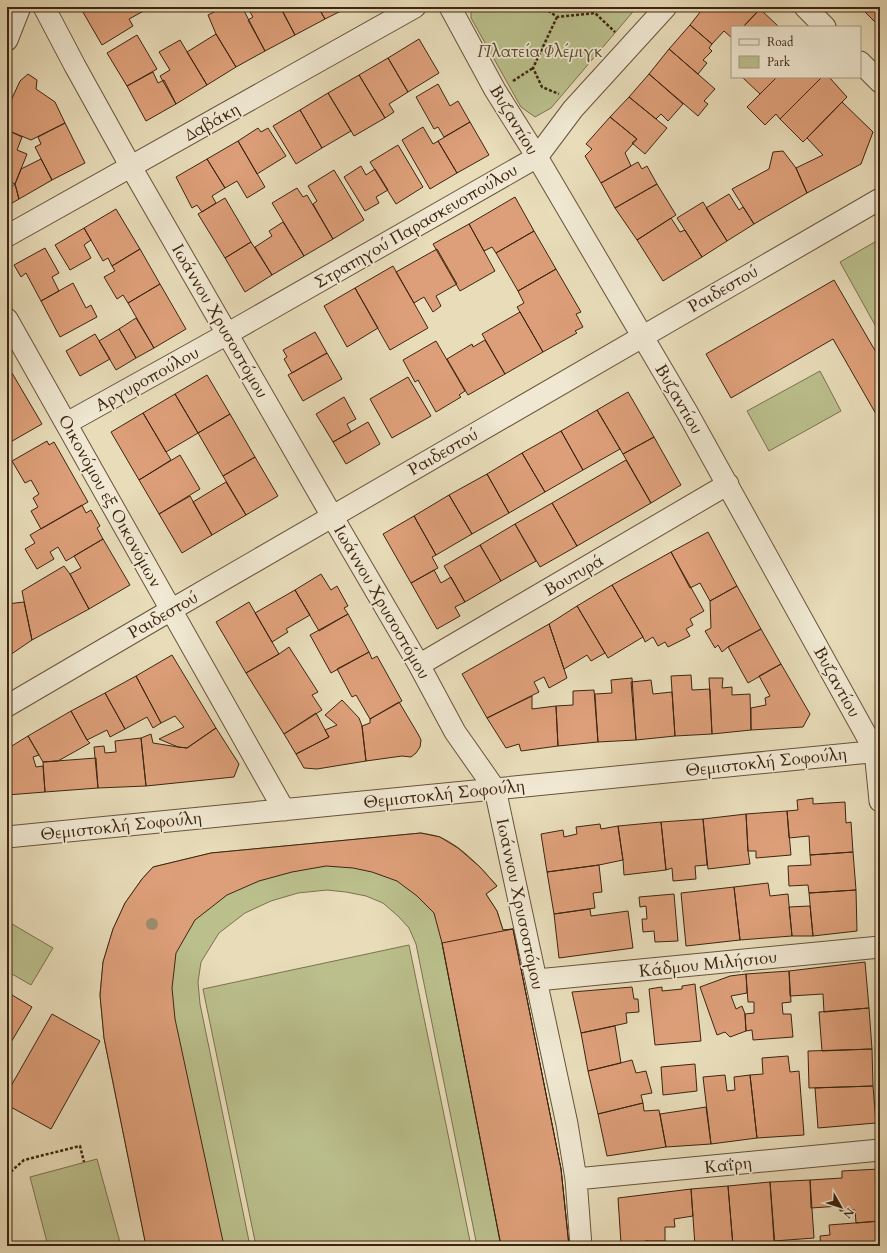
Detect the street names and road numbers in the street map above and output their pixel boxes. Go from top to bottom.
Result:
street label: Βυζαντίου [484,81,544,159]
street label: Δαβάκη [180,97,244,147]
street label: Στρατηγού Παρασκευοπούλου [310,158,522,294]
street label: Ιωάννου Χρυσοστόμου [166,240,274,402]
street label: Ραιδεστού [684,260,762,318]
street label: Αργυροπούλου [91,341,203,417]
street label: Βυζαντίου [650,360,708,438]
street label: Οικονόμου εξ Οικονόμων [53,410,167,592]
street label: Ραιδεστού [404,423,482,481]
street label: Ιωάννου Χρυσοστόμου [328,521,436,683]
street label: Βουτυρά [540,549,608,601]
street label: Ραιδεστού [124,586,202,644]
street label: Βυζαντίου [808,643,866,721]
street label: Θεμιστοκλή Σοφούλη [684,742,848,782]
street label: Θεμιστοκλή Σοφούλη [362,774,526,814]
street label: Θεμιστοκλή Σοφούλη [39,806,203,846]
street label: Ιωάννου Χρυσοστόμου [491,816,549,992]
street label: Κάδμου Μιλήσιου [638,945,778,983]
street label: Καΐρη [703,1151,753,1179]

